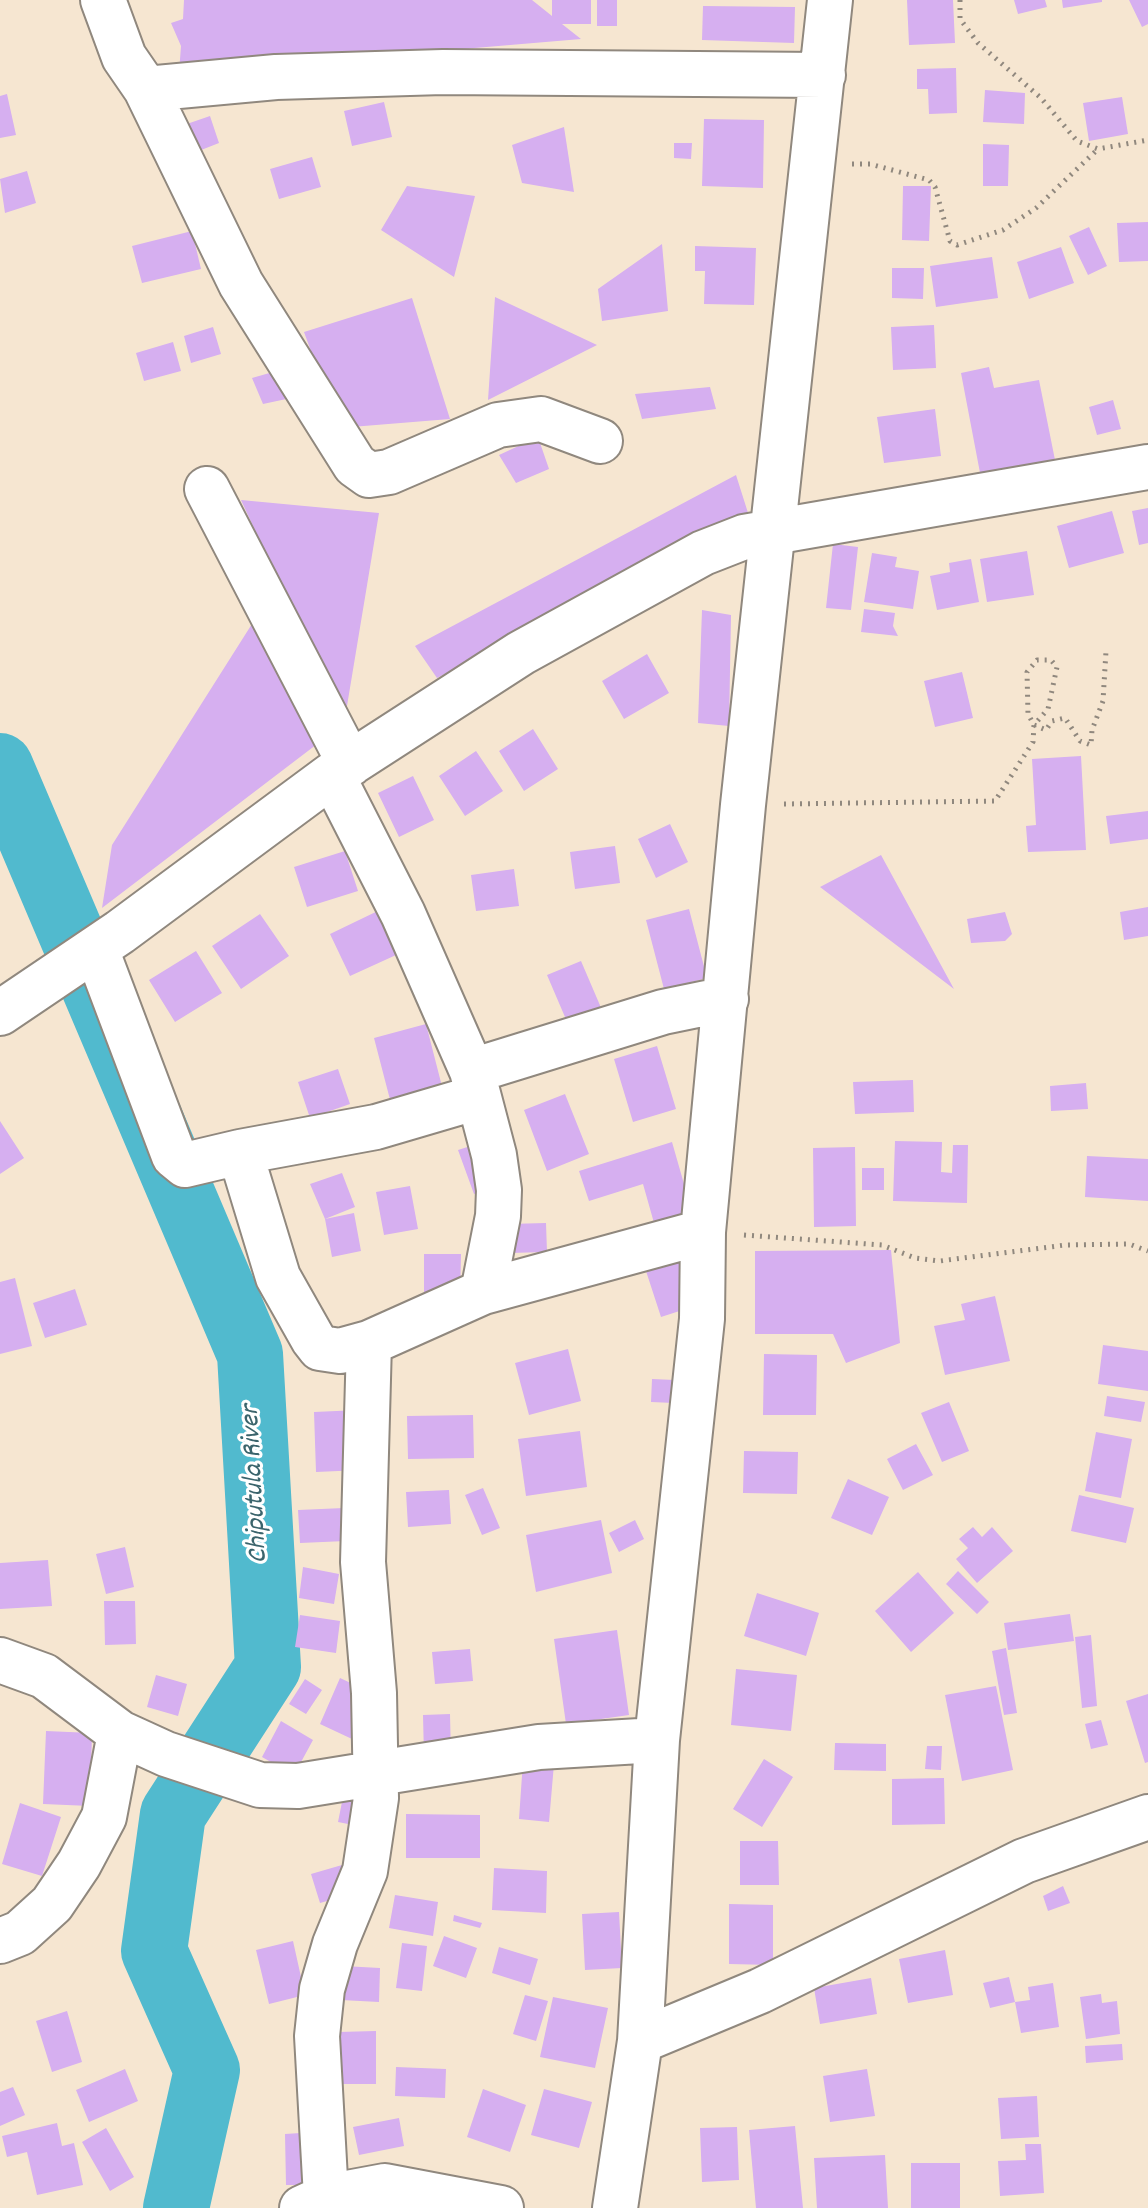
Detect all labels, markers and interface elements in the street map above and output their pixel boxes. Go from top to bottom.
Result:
water label: Chiputula River [236,1404,278,1564]

